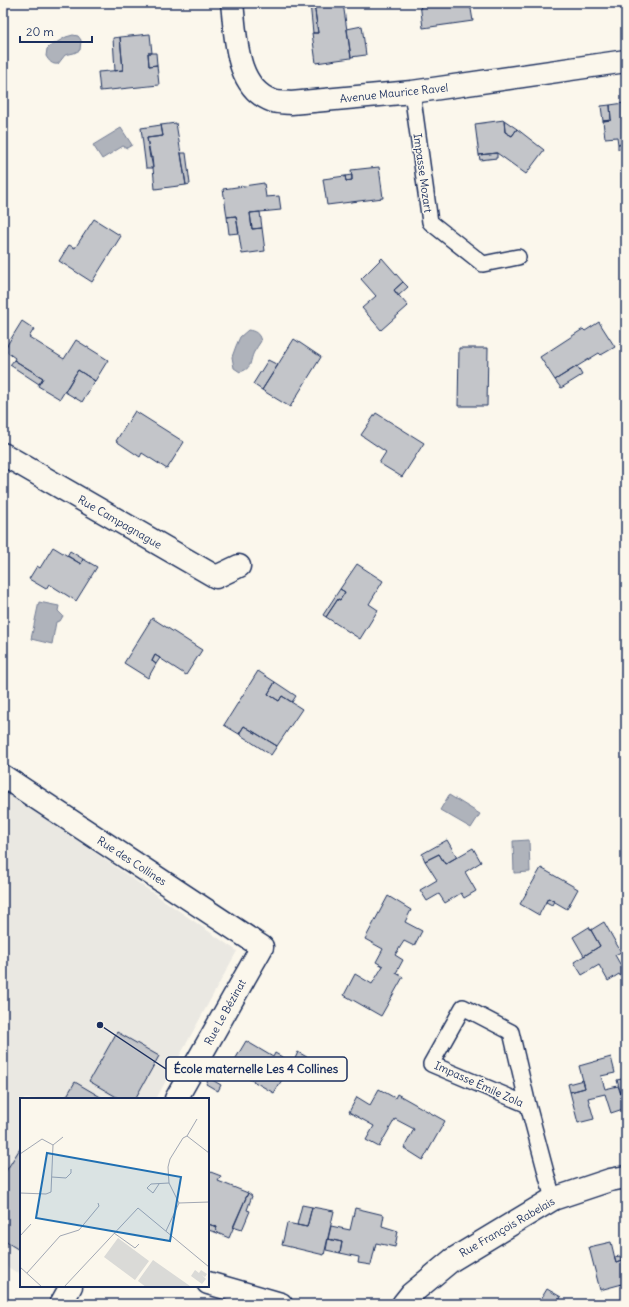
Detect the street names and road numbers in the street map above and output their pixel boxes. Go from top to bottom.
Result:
street label: Avenue Maurice Ravel [339,80,449,106]
street label: Impasse Mozart [410,132,436,214]
street label: Rue Campagnague [76,492,165,552]
street label: Rue des Collines [95,833,169,889]
street label: Rue Le Bézinat [201,976,249,1047]
street label: Impasse Émile Zola [432,1057,526,1110]
street label: Rue François Rabelais [457,1194,557,1260]

